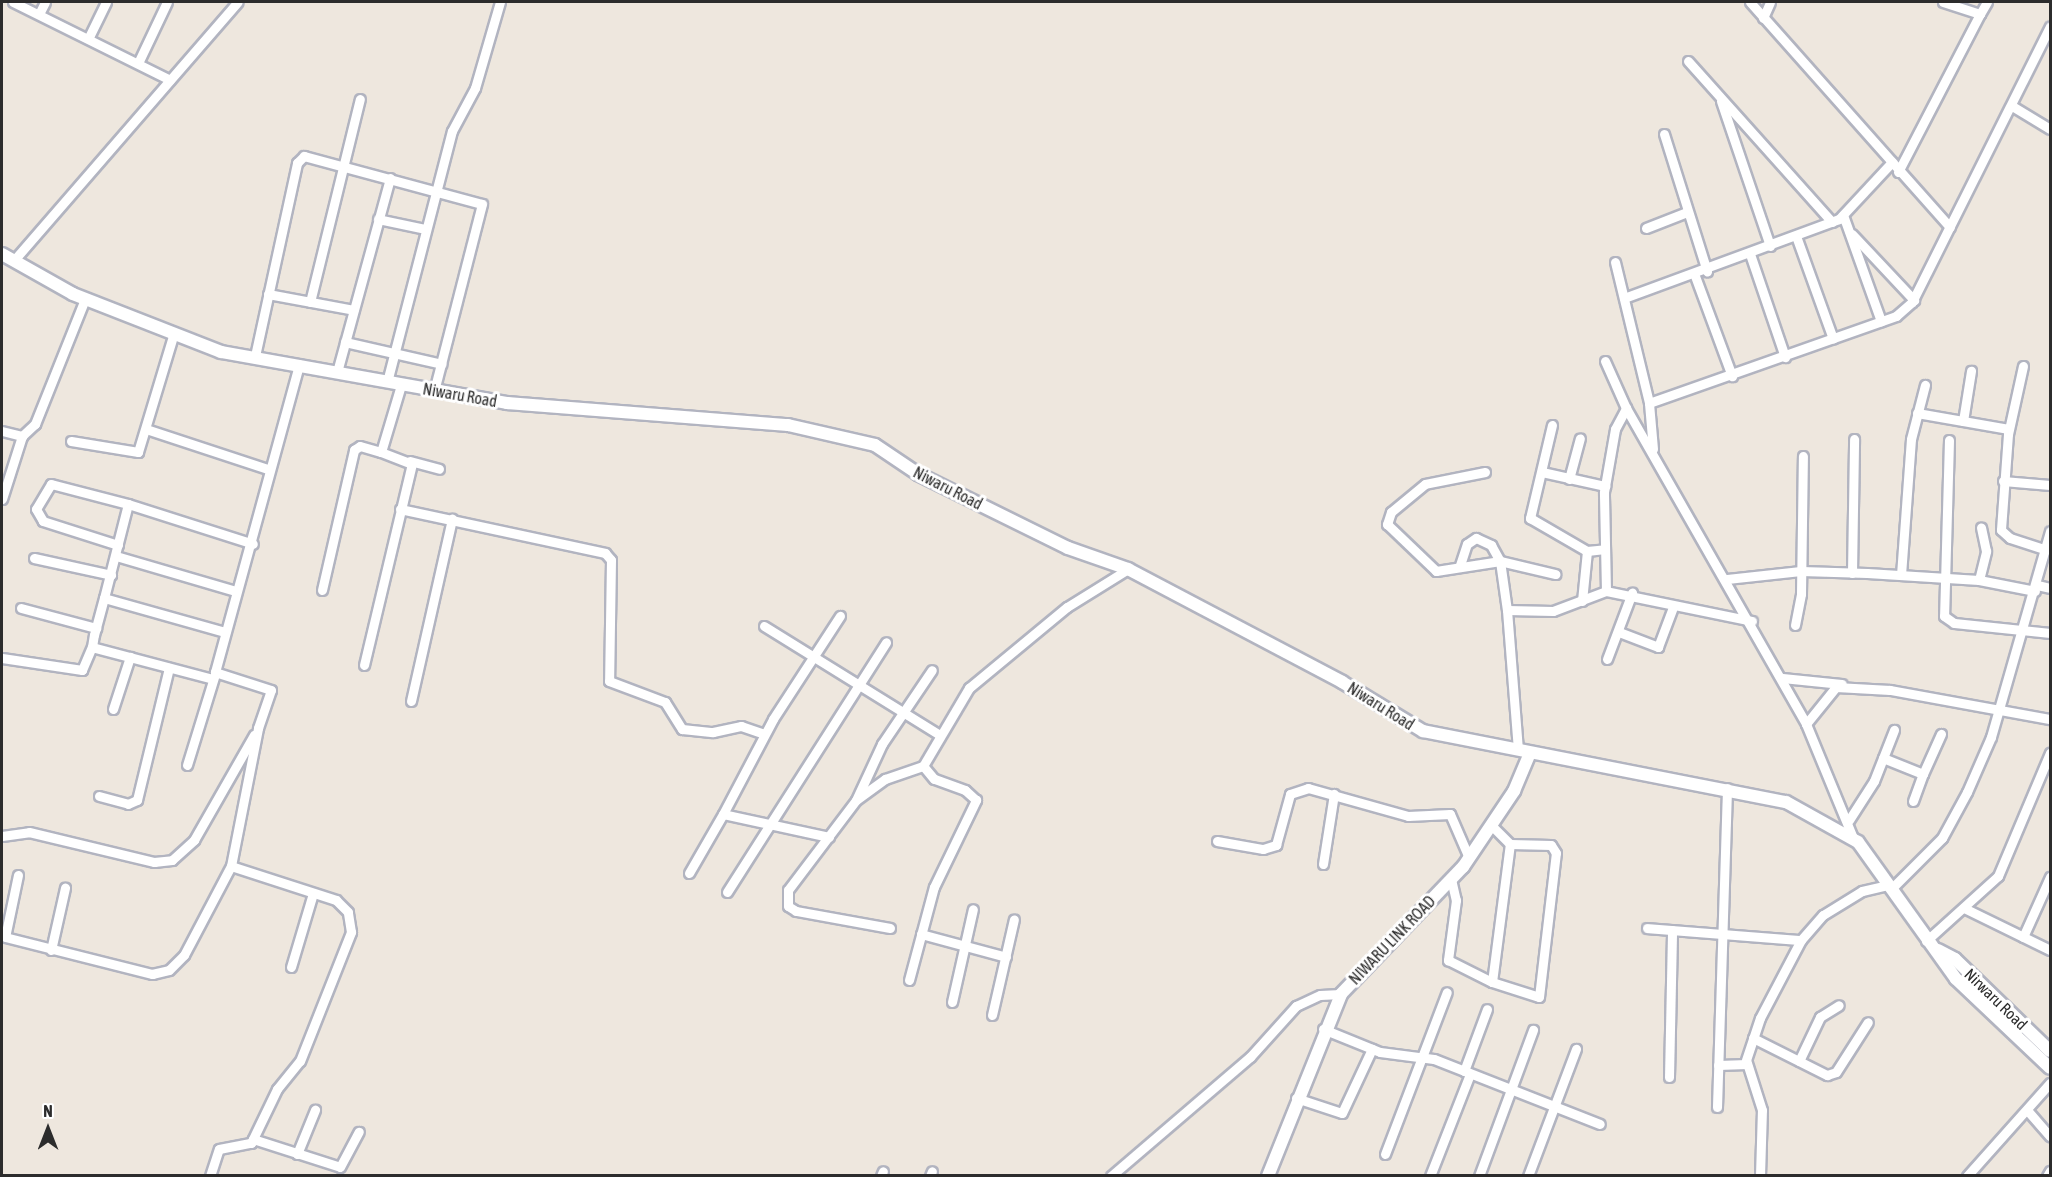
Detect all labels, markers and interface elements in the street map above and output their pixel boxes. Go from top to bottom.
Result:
street label: Niwaru Road [421,379,499,411]
street label: Niwaru Road [910,462,986,514]
street label: Niwaru Road [1344,678,1418,734]
street label: NIWARU LINK ROAD [1345,892,1439,988]
street label: Nirwaru Road [1961,964,2031,1034]
north arrow [18,1099,78,1159]
text: N [43,1102,53,1120]

